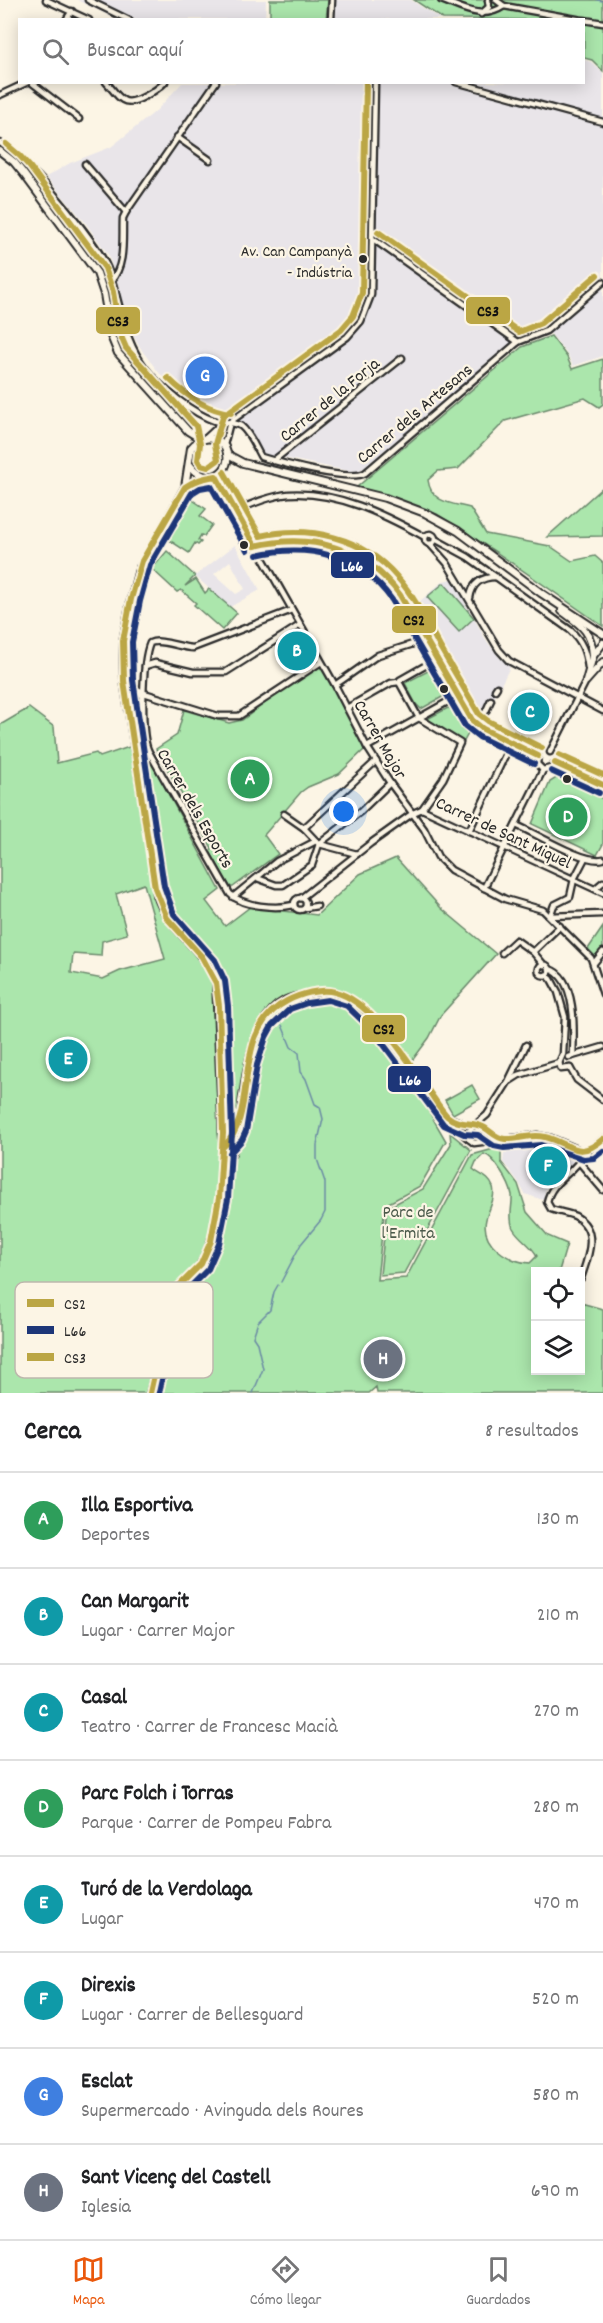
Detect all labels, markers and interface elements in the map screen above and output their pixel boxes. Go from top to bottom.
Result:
search box [18,18,585,84]
icon: search [39,35,72,68]
text: Buscar aquí [87,36,182,67]
place label: Av. Can Campanyà - Indústria [241,241,352,285]
marker: Av. Can Campanyà - Indústria [357,253,369,265]
line badge: CS3 [465,296,511,325]
text: CS3 [477,301,499,324]
line badge: CS3 [95,306,141,335]
text: CS3 [107,311,129,334]
street label: Carrer de la Forja [275,352,387,449]
pin: G [186,354,224,398]
street label: Carrer dels Artesans [352,359,479,471]
unlabelled marker [238,539,250,551]
line badge: L66 [330,551,375,579]
text: L66 [341,556,363,579]
line badge: CS2 [391,605,437,634]
text: CS2 [403,610,425,633]
pin: B [278,628,316,674]
unlabelled marker [438,683,450,695]
pin: C [510,690,550,734]
street label: Carrer Major [346,696,412,785]
street label: Carrer dels Esports [149,745,238,874]
pin: A [230,756,270,802]
unlabelled marker [561,773,573,785]
street label: Carrer de Sant Miquel [431,792,576,877]
pin: D [548,794,588,840]
your location [329,797,358,826]
line badge: CS2 [361,1014,406,1043]
text: CS2 [373,1019,395,1042]
pin: E [48,1036,88,1082]
line badge: L66 [387,1065,432,1093]
text: L66 [399,1070,421,1093]
pin: F [528,1144,568,1188]
park label: Parc de l'Ermita [381,1201,435,1247]
map controls [531,1267,585,1375]
button: locate [531,1267,585,1321]
legend [15,1282,213,1378]
text: CS2 [64,1294,86,1317]
text: L66 [64,1321,86,1344]
button: layers [531,1321,585,1375]
pin: H [364,1336,403,1382]
text: CS3 [64,1348,86,1371]
text: Cerca [24,1414,81,1451]
text: 8 resultados [485,1418,579,1446]
text: Illa Esportiva [81,1491,193,1522]
text: A [38,1506,49,1534]
text: 130 m [537,1506,579,1534]
text: Deportes [81,1522,150,1550]
text: Can Margarit [81,1587,189,1618]
text: B [39,1602,48,1630]
text: 210 m [537,1602,579,1630]
text: Lugar · Carrer Major [81,1618,235,1646]
text: Casal [81,1683,127,1714]
text: C [39,1698,48,1726]
text: 270 m [533,1698,579,1726]
text: Teatro · Carrer de Francesc Macià [81,1714,338,1742]
text: Parc Folch i Torras [81,1779,234,1810]
text: D [38,1794,49,1822]
text: 280 m [533,1794,579,1822]
text: Parque · Carrer de Pompeu Fabra [81,1810,331,1838]
text: Turó de la Verdolaga [81,1875,252,1906]
text: E [39,1890,48,1918]
text: 470 m [534,1890,579,1918]
text: Lugar [81,1906,123,1934]
text: Direxis [81,1971,136,2002]
text: F [39,1986,48,2014]
text: 520 m [532,1986,579,2014]
text: Lugar · Carrer de Bellesguard [81,2002,303,2030]
text: Esclat [81,2067,133,2098]
text: G [38,2082,49,2110]
text: 580 m [533,2082,579,2110]
text: Supermercado · Avinguda dels Roures [81,2098,364,2126]
text: Sant Vicenç del Castell [81,2163,271,2194]
text: H [38,2178,49,2206]
text: 690 m [531,2178,579,2206]
text: Iglesia [81,2194,131,2222]
tab: Mapa [72,2253,105,2312]
tab: Cómo llegar [250,2253,322,2312]
tab: Guardados [466,2253,531,2312]

